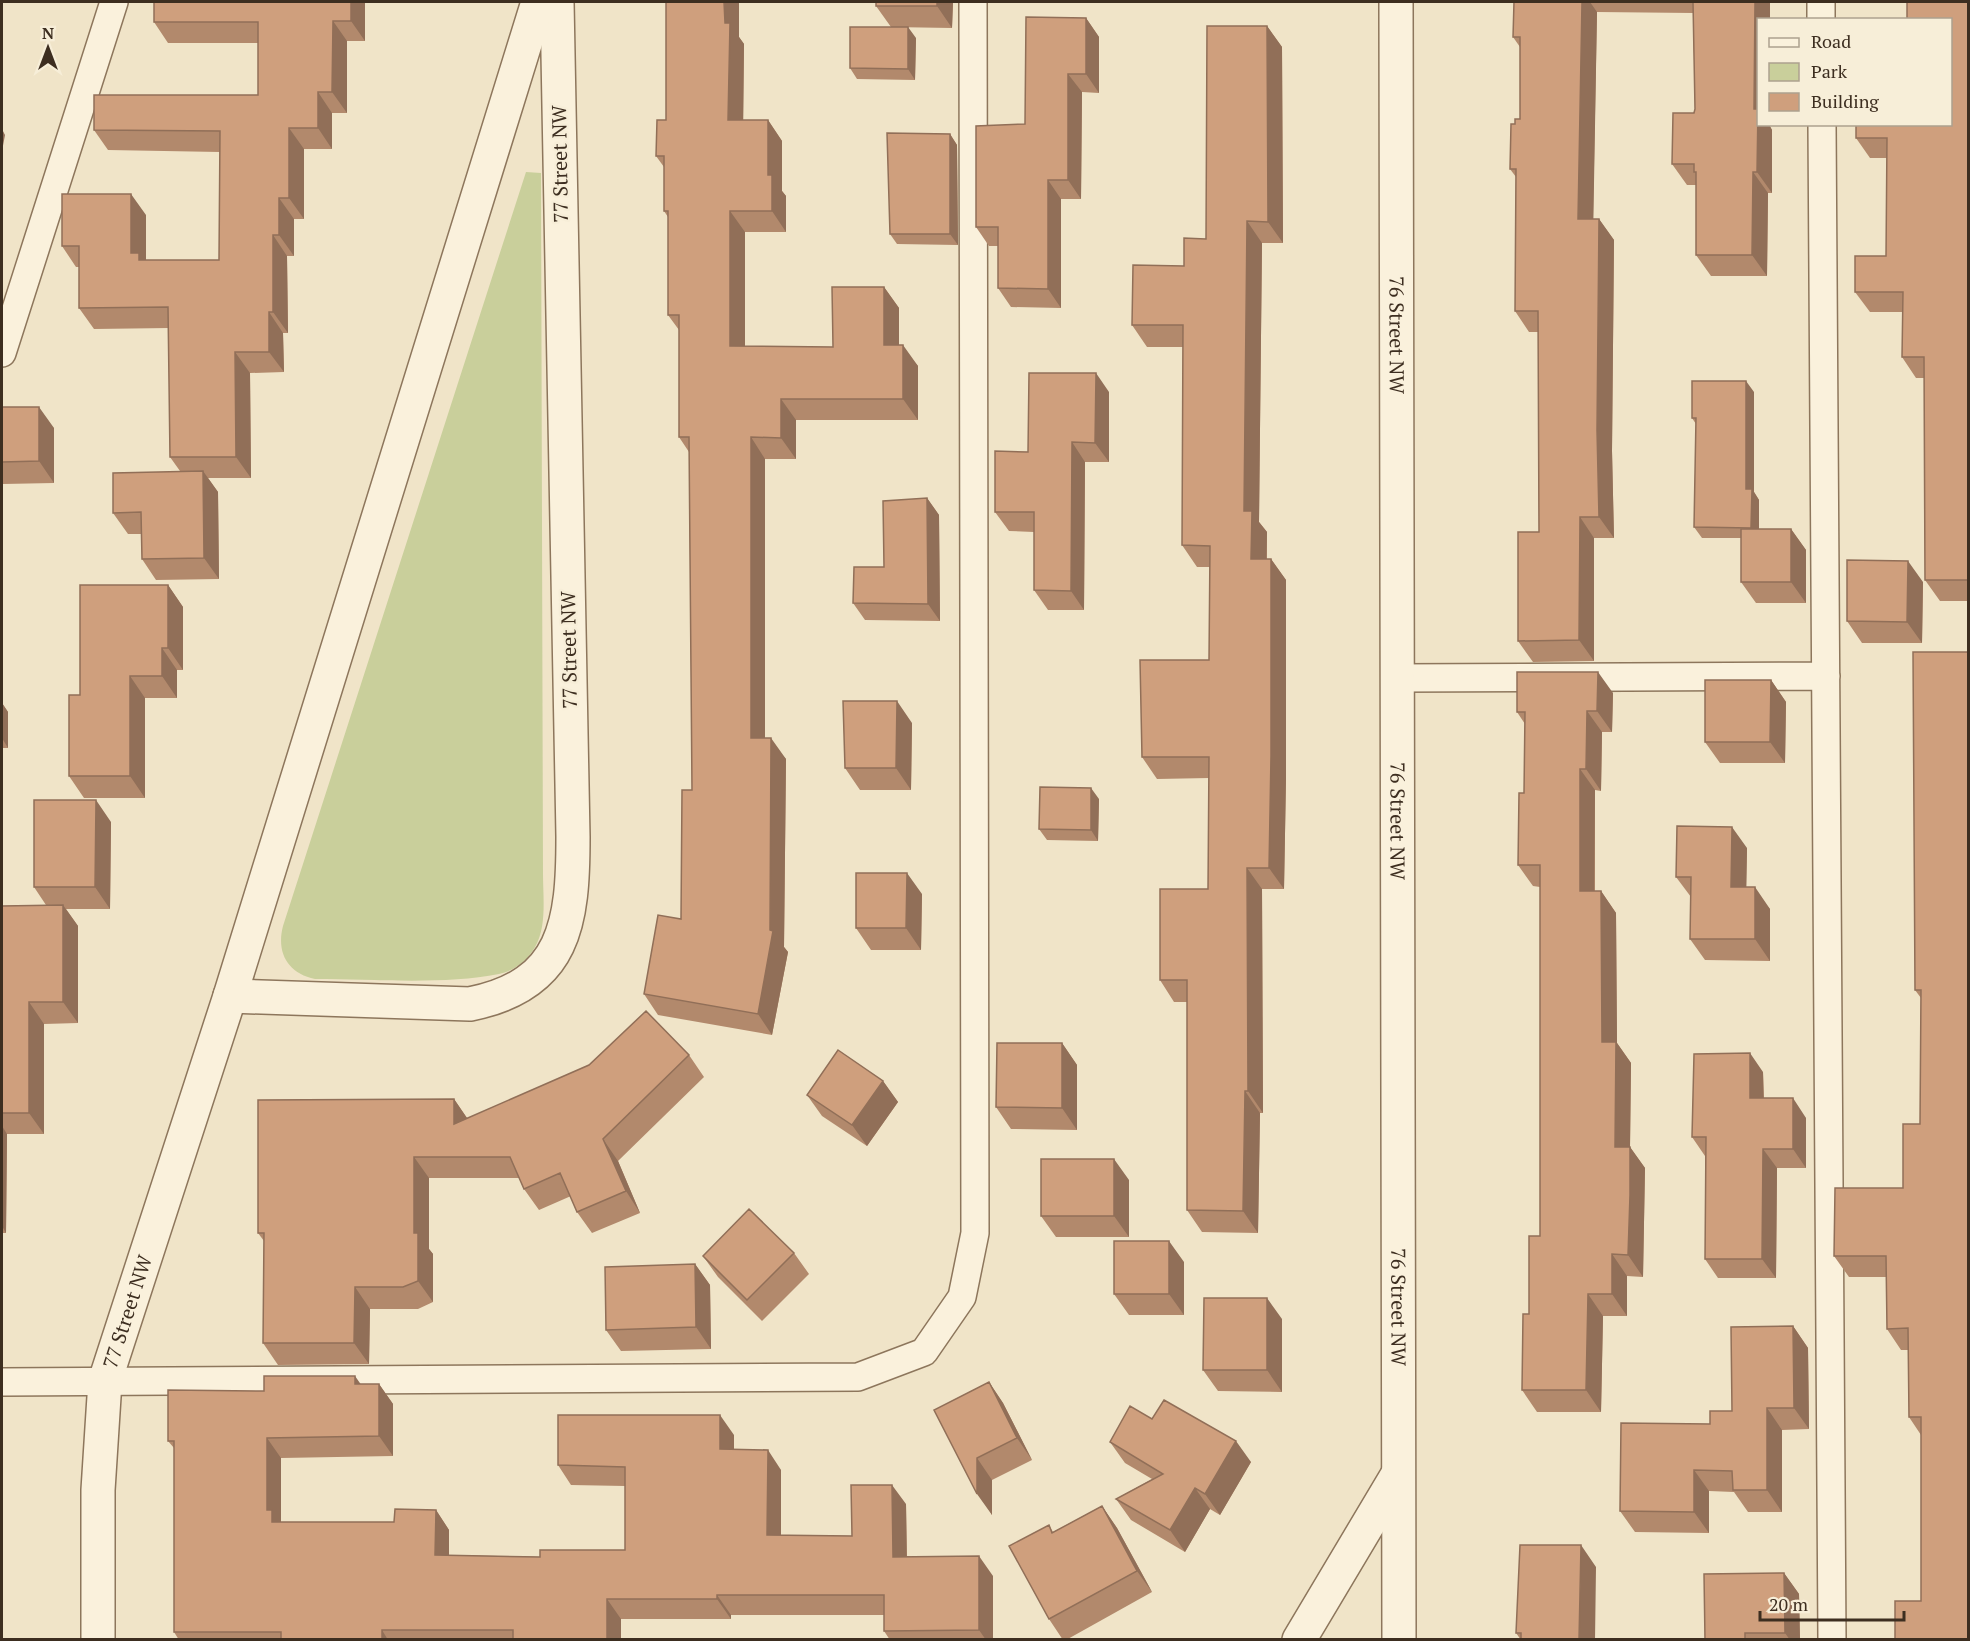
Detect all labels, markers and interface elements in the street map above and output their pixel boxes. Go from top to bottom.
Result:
north arrow [18,18,78,78]
legend [1757,18,1952,126]
text: N [42,22,54,44]
text: Road [1811,29,1851,53]
text: Park [1811,59,1848,83]
text: Building [1811,89,1879,113]
street label: 77 Street NW [545,105,574,223]
street label: 76 Street NW [1384,276,1411,394]
street label: 77 Street NW [554,591,583,709]
street label: 76 Street NW [1384,762,1412,880]
street label: 76 Street NW [1385,1248,1412,1366]
street label: 77 Street NW [96,1251,158,1372]
scale bar [1760,1584,1904,1622]
text: 20 m [1769,1592,1809,1616]

